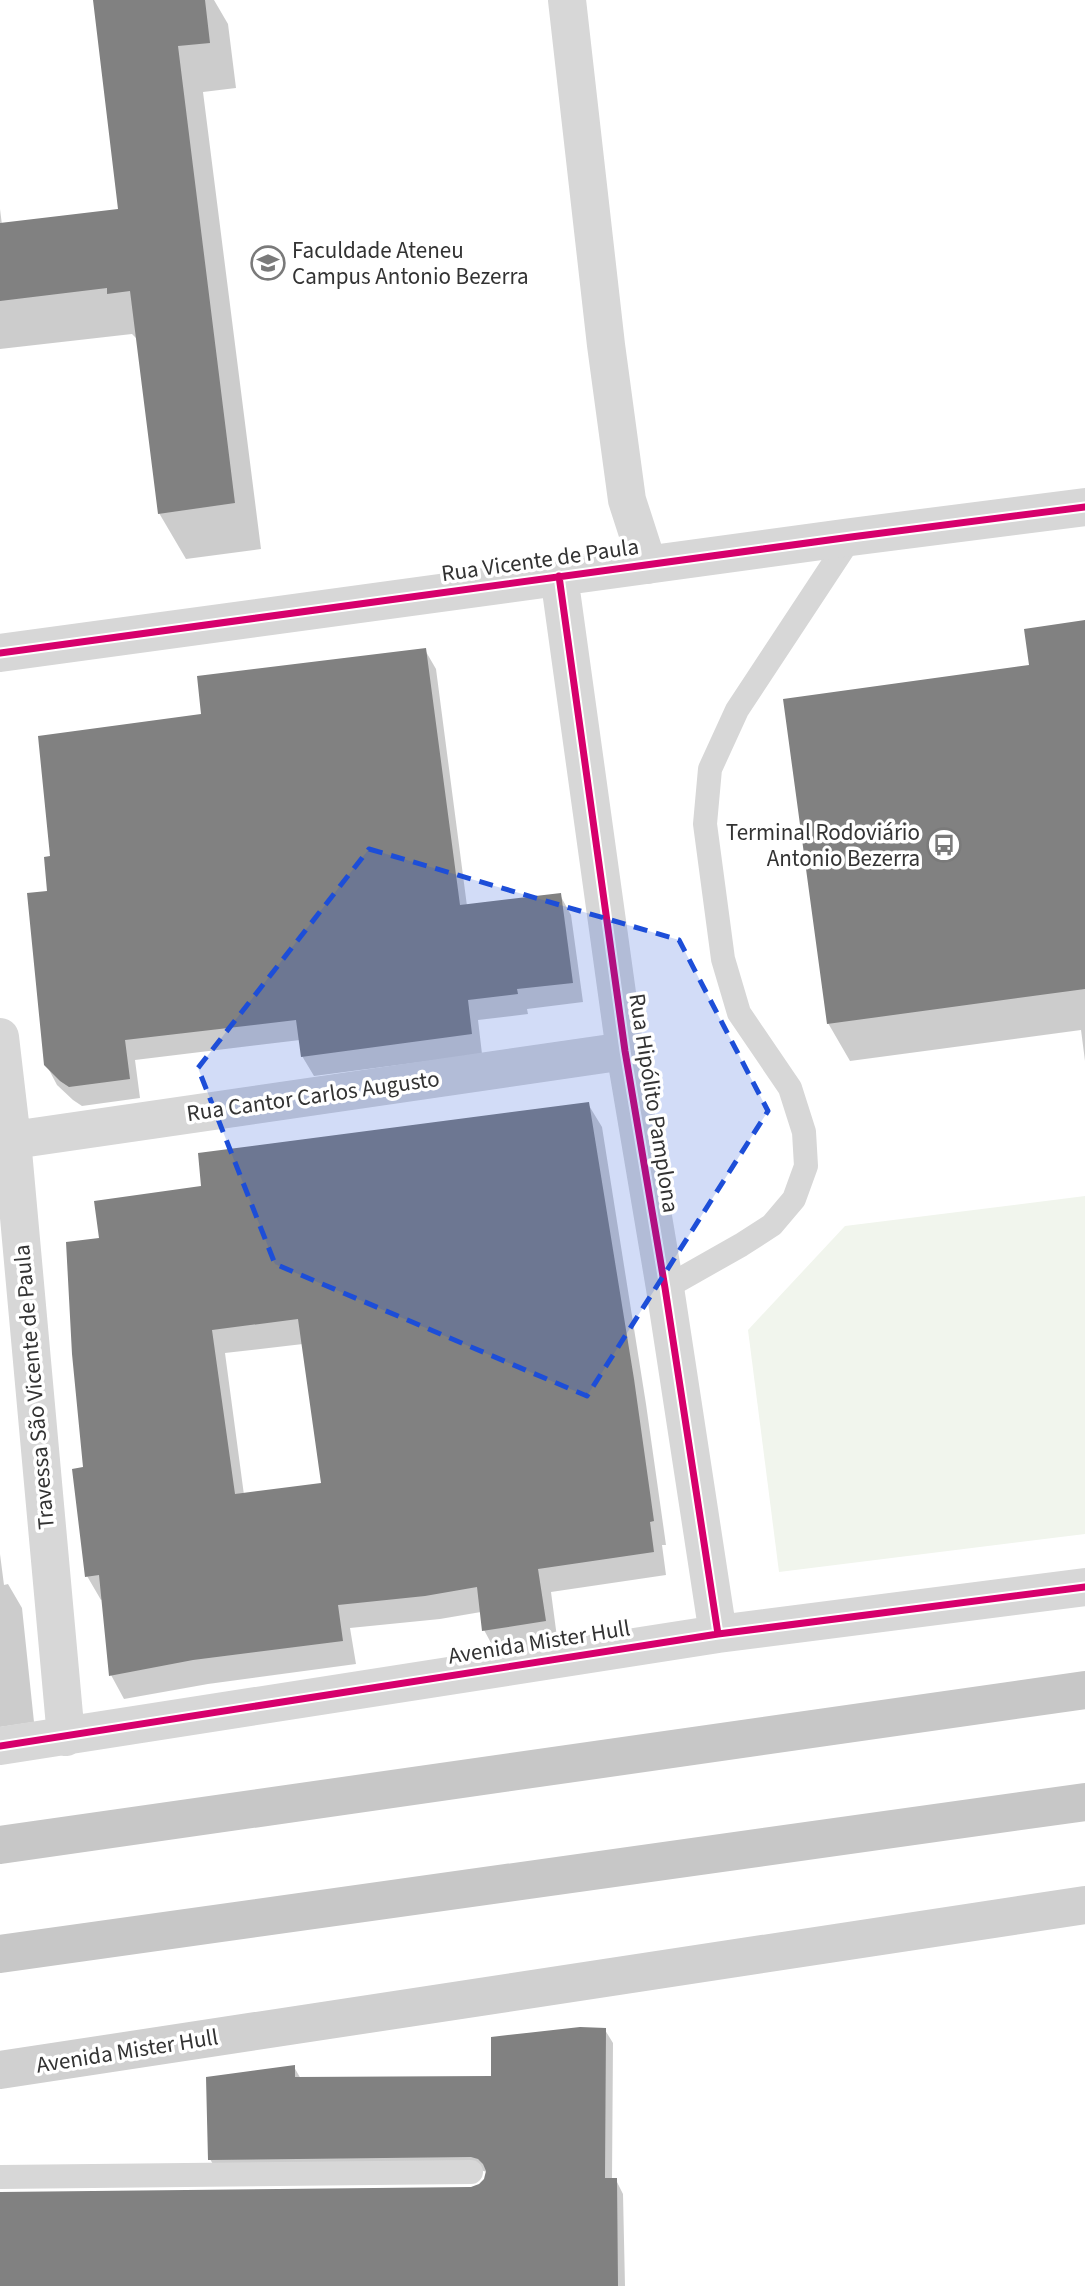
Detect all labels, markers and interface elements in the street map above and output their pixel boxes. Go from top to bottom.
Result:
place label: Faculdade Ateneu Campus Antonio Bezerra [292,234,529,293]
school or university icon: Faculdade Ateneu Campus Antonio Bezerra [249,244,287,282]
street label: Rua Vicente de Paula [439,530,641,590]
place label: Terminal Rodoviário Antonio Bezerra [726,816,920,875]
bus stop icon: Terminal Rodoviário Antonio Bezerra [925,826,963,864]
street label: Rua Hipólito Pamplona [620,991,688,1215]
street label: Rua Cantor Carlos Augusto [184,1062,442,1130]
street label: Travessa São Vicente de Paula [5,1243,63,1531]
street label: Avenida Mister Hull [446,1611,632,1673]
street label: Avenida Mister Hull [34,2020,220,2082]

